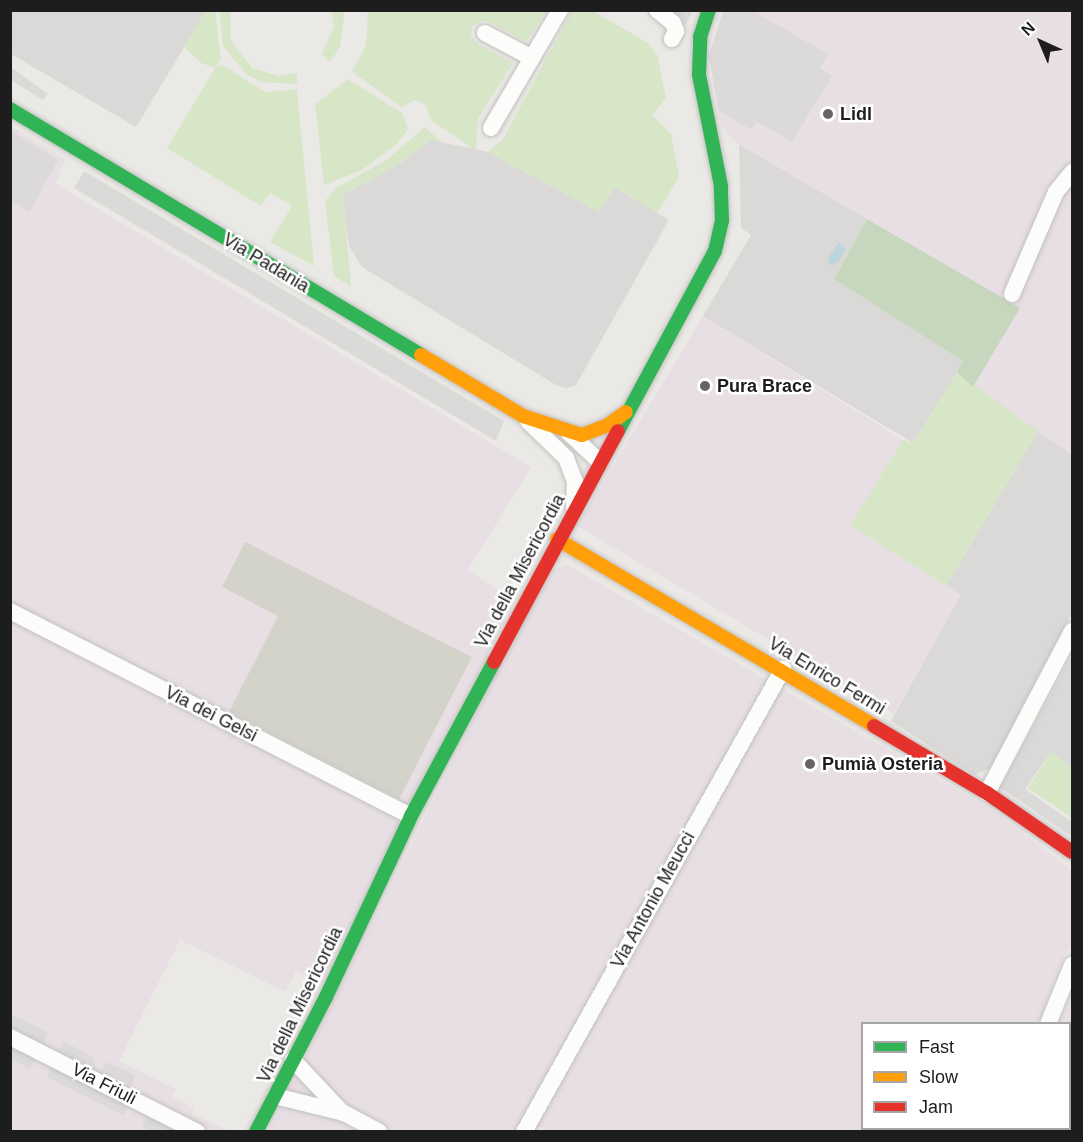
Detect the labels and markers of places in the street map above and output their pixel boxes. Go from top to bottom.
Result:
place label: Lidl [840,103,872,125]
marker: Lidl [821,107,835,121]
place label: Pura Brace [717,375,812,397]
marker: Pura Brace [698,379,712,393]
place label: Pumià Osteria [822,753,943,775]
marker: Pumià Osteria [803,757,817,771]

